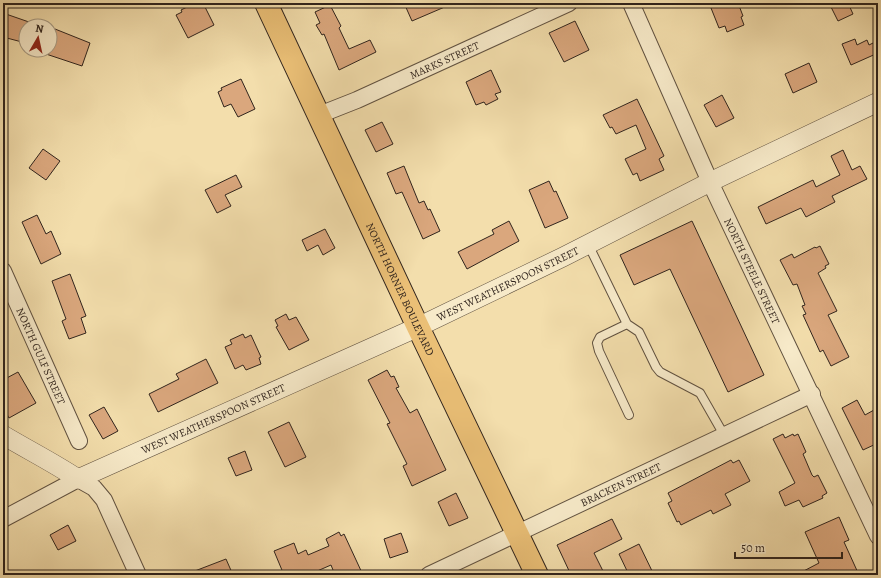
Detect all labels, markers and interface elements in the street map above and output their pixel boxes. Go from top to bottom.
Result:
north arrow [18,18,58,58]
text: N [34,21,45,37]
street label: MARKS STREET [407,38,482,83]
street label: NORTH STEELE STREET [720,216,783,326]
street label: NORTH HORNER BOULEVARD [362,220,438,359]
street label: WEST WEATHERSPOON STREET [433,243,582,325]
street label: NORTH GULF STREET [12,305,69,407]
street label: WEST WEATHERSPOON STREET [138,380,288,458]
street label: BRACKEN STREET [578,459,664,510]
scale bar [735,534,842,560]
text: 50 m [741,540,765,556]

